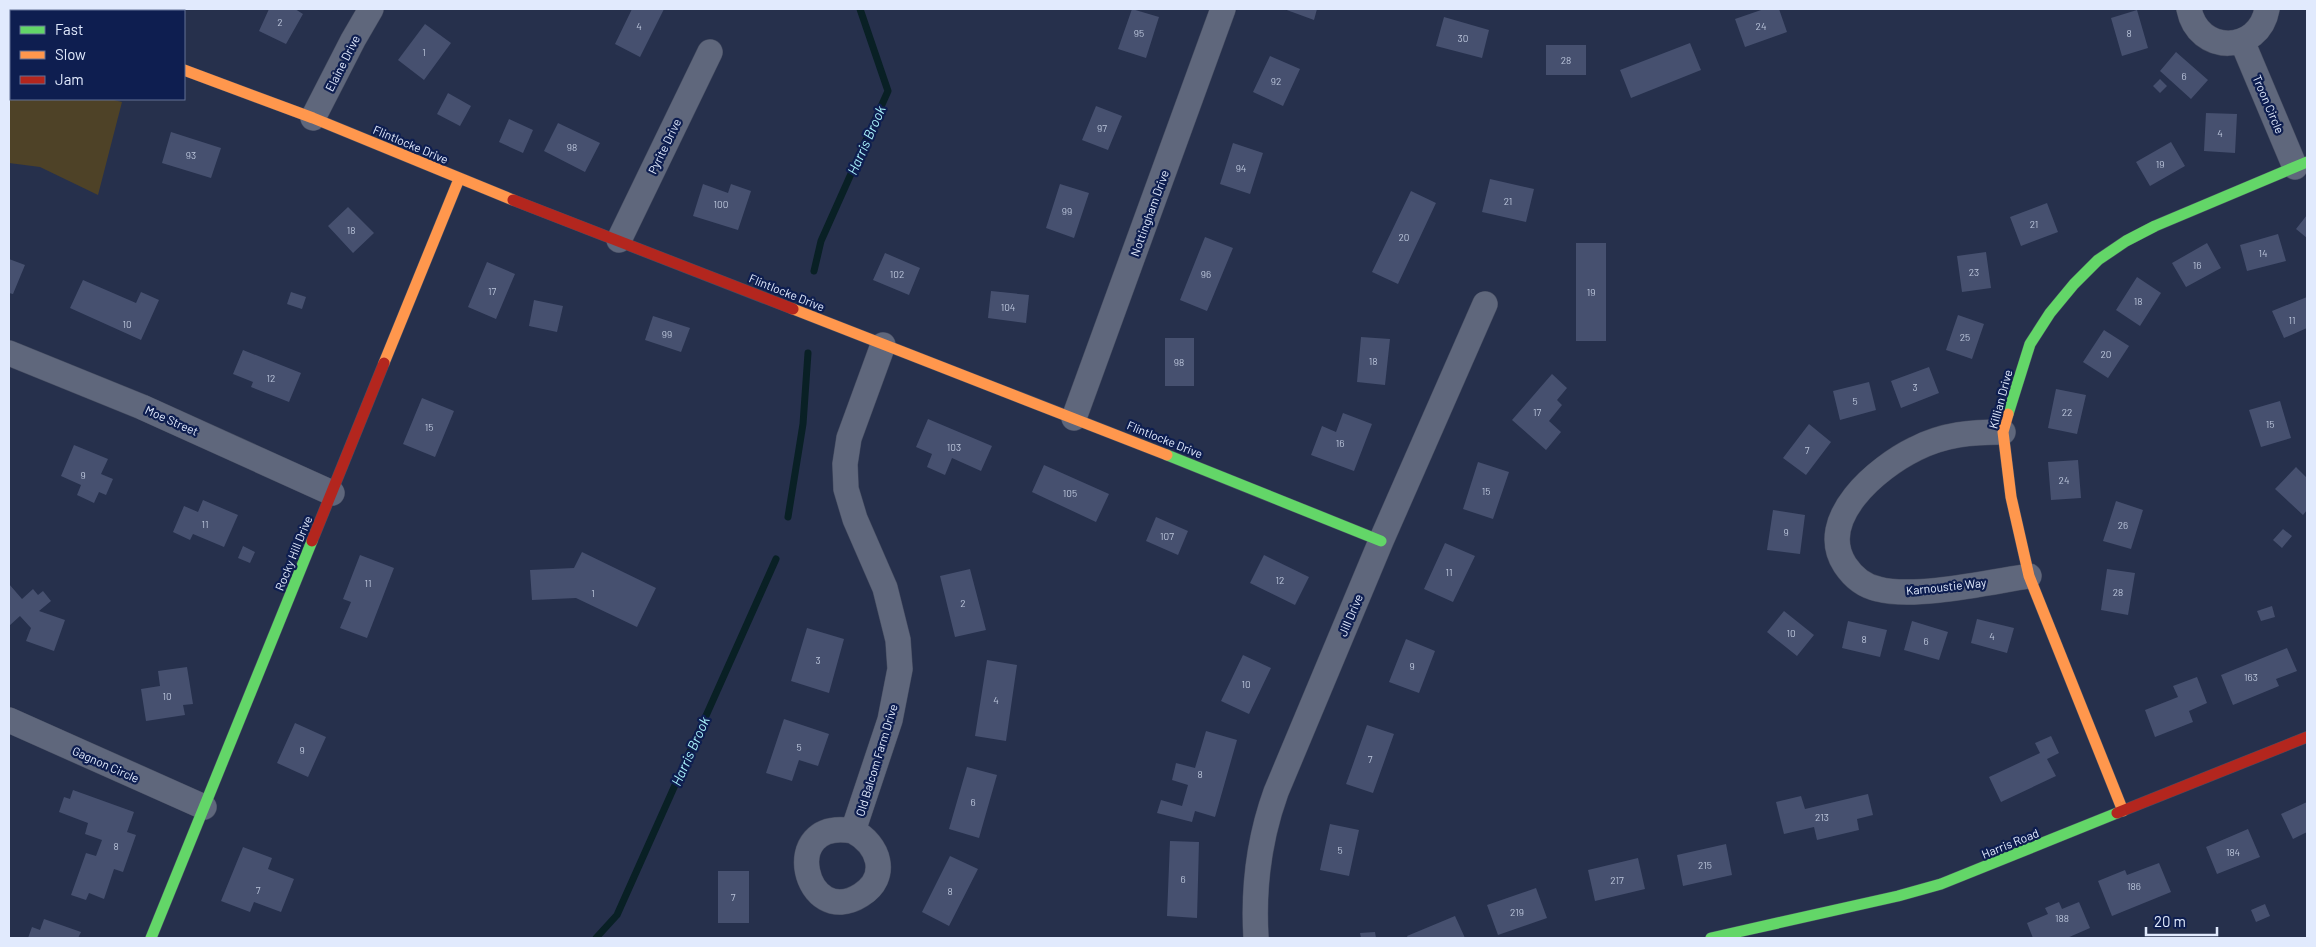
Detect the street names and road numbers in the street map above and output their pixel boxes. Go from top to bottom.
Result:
street label: Elaine Drive [322,33,362,93]
street label: Troon Circle [2250,72,2288,136]
street label: Pyrite Drive [645,116,683,176]
street label: Flintlocke Drive [371,122,451,166]
street label: Nottingham Drive [1127,168,1171,258]
street label: Flintlocke Drive [747,270,827,314]
street label: Killian Drive [1985,368,2015,430]
street label: Moe Street [143,402,201,438]
street label: Flintlocke Drive [1125,417,1205,461]
street label: Rocky Hill Drive [272,513,314,593]
street label: Karnoustie Way [1905,575,1987,597]
street label: Jill Drive [1335,592,1365,638]
street label: Old Balcom Farm Drive [852,702,900,818]
street label: Gagnon Circle [70,743,142,785]
street label: Harris Road [1979,825,2041,861]

